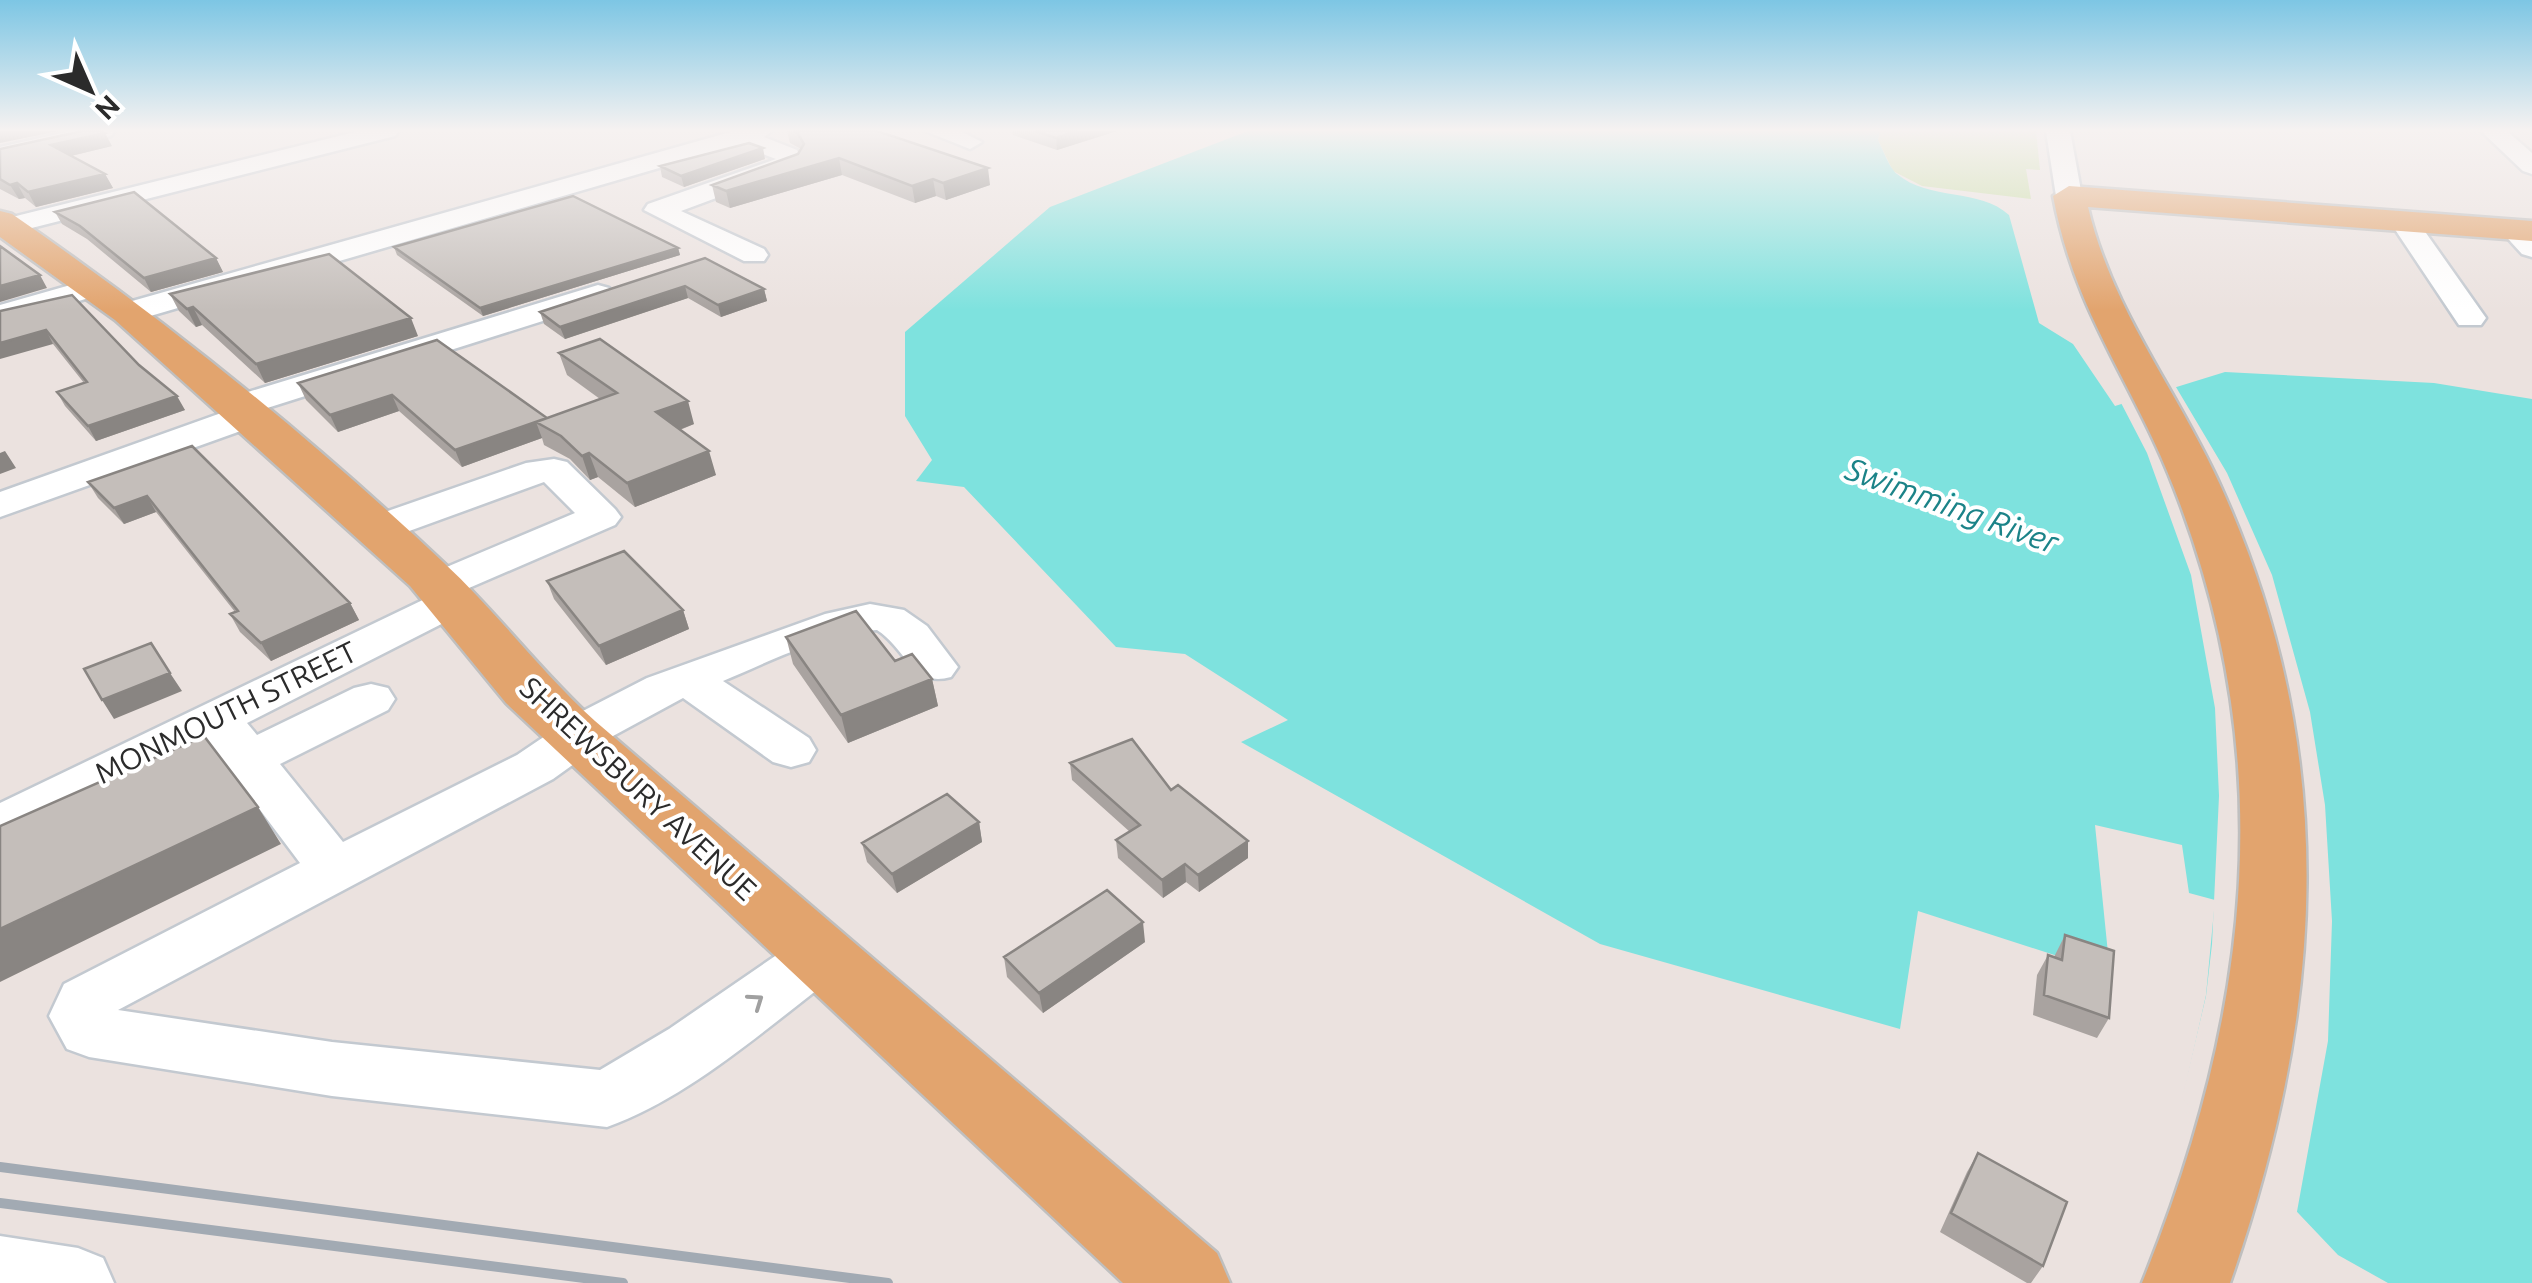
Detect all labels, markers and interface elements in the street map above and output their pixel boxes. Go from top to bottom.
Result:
north arrow [40,40,140,140]
text: N [90,90,126,126]
water label: Swimming River [1840,450,2064,560]
street label: MONMOUTH STREET [89,634,362,790]
street label: SHREWSBURY AVENUE [514,670,764,907]
one-way arrow [744,995,763,1014]

